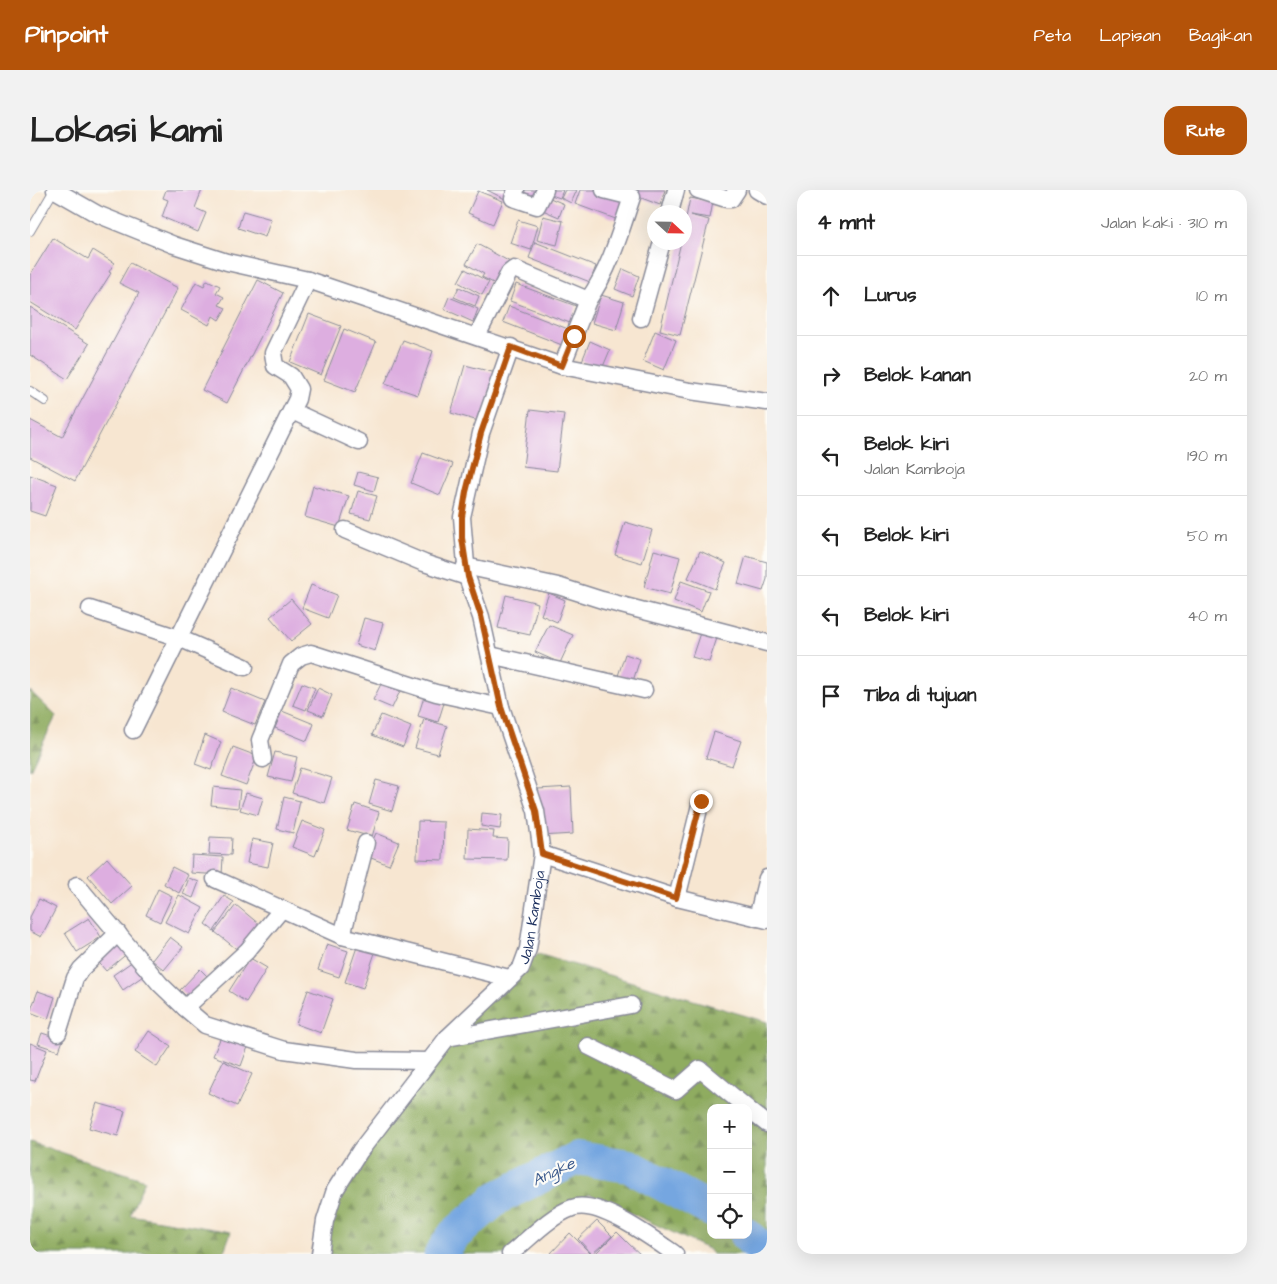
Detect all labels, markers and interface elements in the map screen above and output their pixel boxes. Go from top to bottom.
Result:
text: Pinpoint [25,18,108,52]
text: Peta [1034,23,1071,48]
text: Lapisan [1099,23,1161,48]
text: Bagikan [1189,23,1252,48]
text: Lokasi kami [30,106,222,155]
button: Rute [1164,106,1247,155]
north arrow [647,205,692,250]
text: 4 mnt [817,208,875,237]
text: Jalan kaki · 310 m [1101,212,1227,234]
icon: ahead [817,282,845,310]
text: Lurus [864,282,916,309]
text: 10 m [1196,285,1227,307]
route start [563,325,586,348]
icon: right [817,362,845,390]
text: Belok kanan [864,362,971,389]
text: 20 m [1189,365,1227,387]
text: Belok kiri [864,431,949,458]
icon: left [817,442,845,470]
text: 190 m [1187,445,1227,467]
text: Jalan Kamboja [864,458,965,480]
icon: left [817,522,845,550]
text: Belok kiri [864,522,949,549]
text: 50 m [1187,525,1227,547]
icon: left [817,602,845,630]
text: Belok kiri [864,602,949,629]
text: 40 m [1187,605,1227,627]
icon: arrive [817,682,845,710]
text: Tiba di tujuan [864,682,976,709]
route end [690,790,713,813]
street label: Jalan Kamboja [513,869,551,967]
map controls [707,1104,752,1239]
button: + [707,1104,752,1149]
button: − [707,1149,752,1194]
water label: Angke [528,1152,580,1192]
button: locate [707,1194,752,1239]

